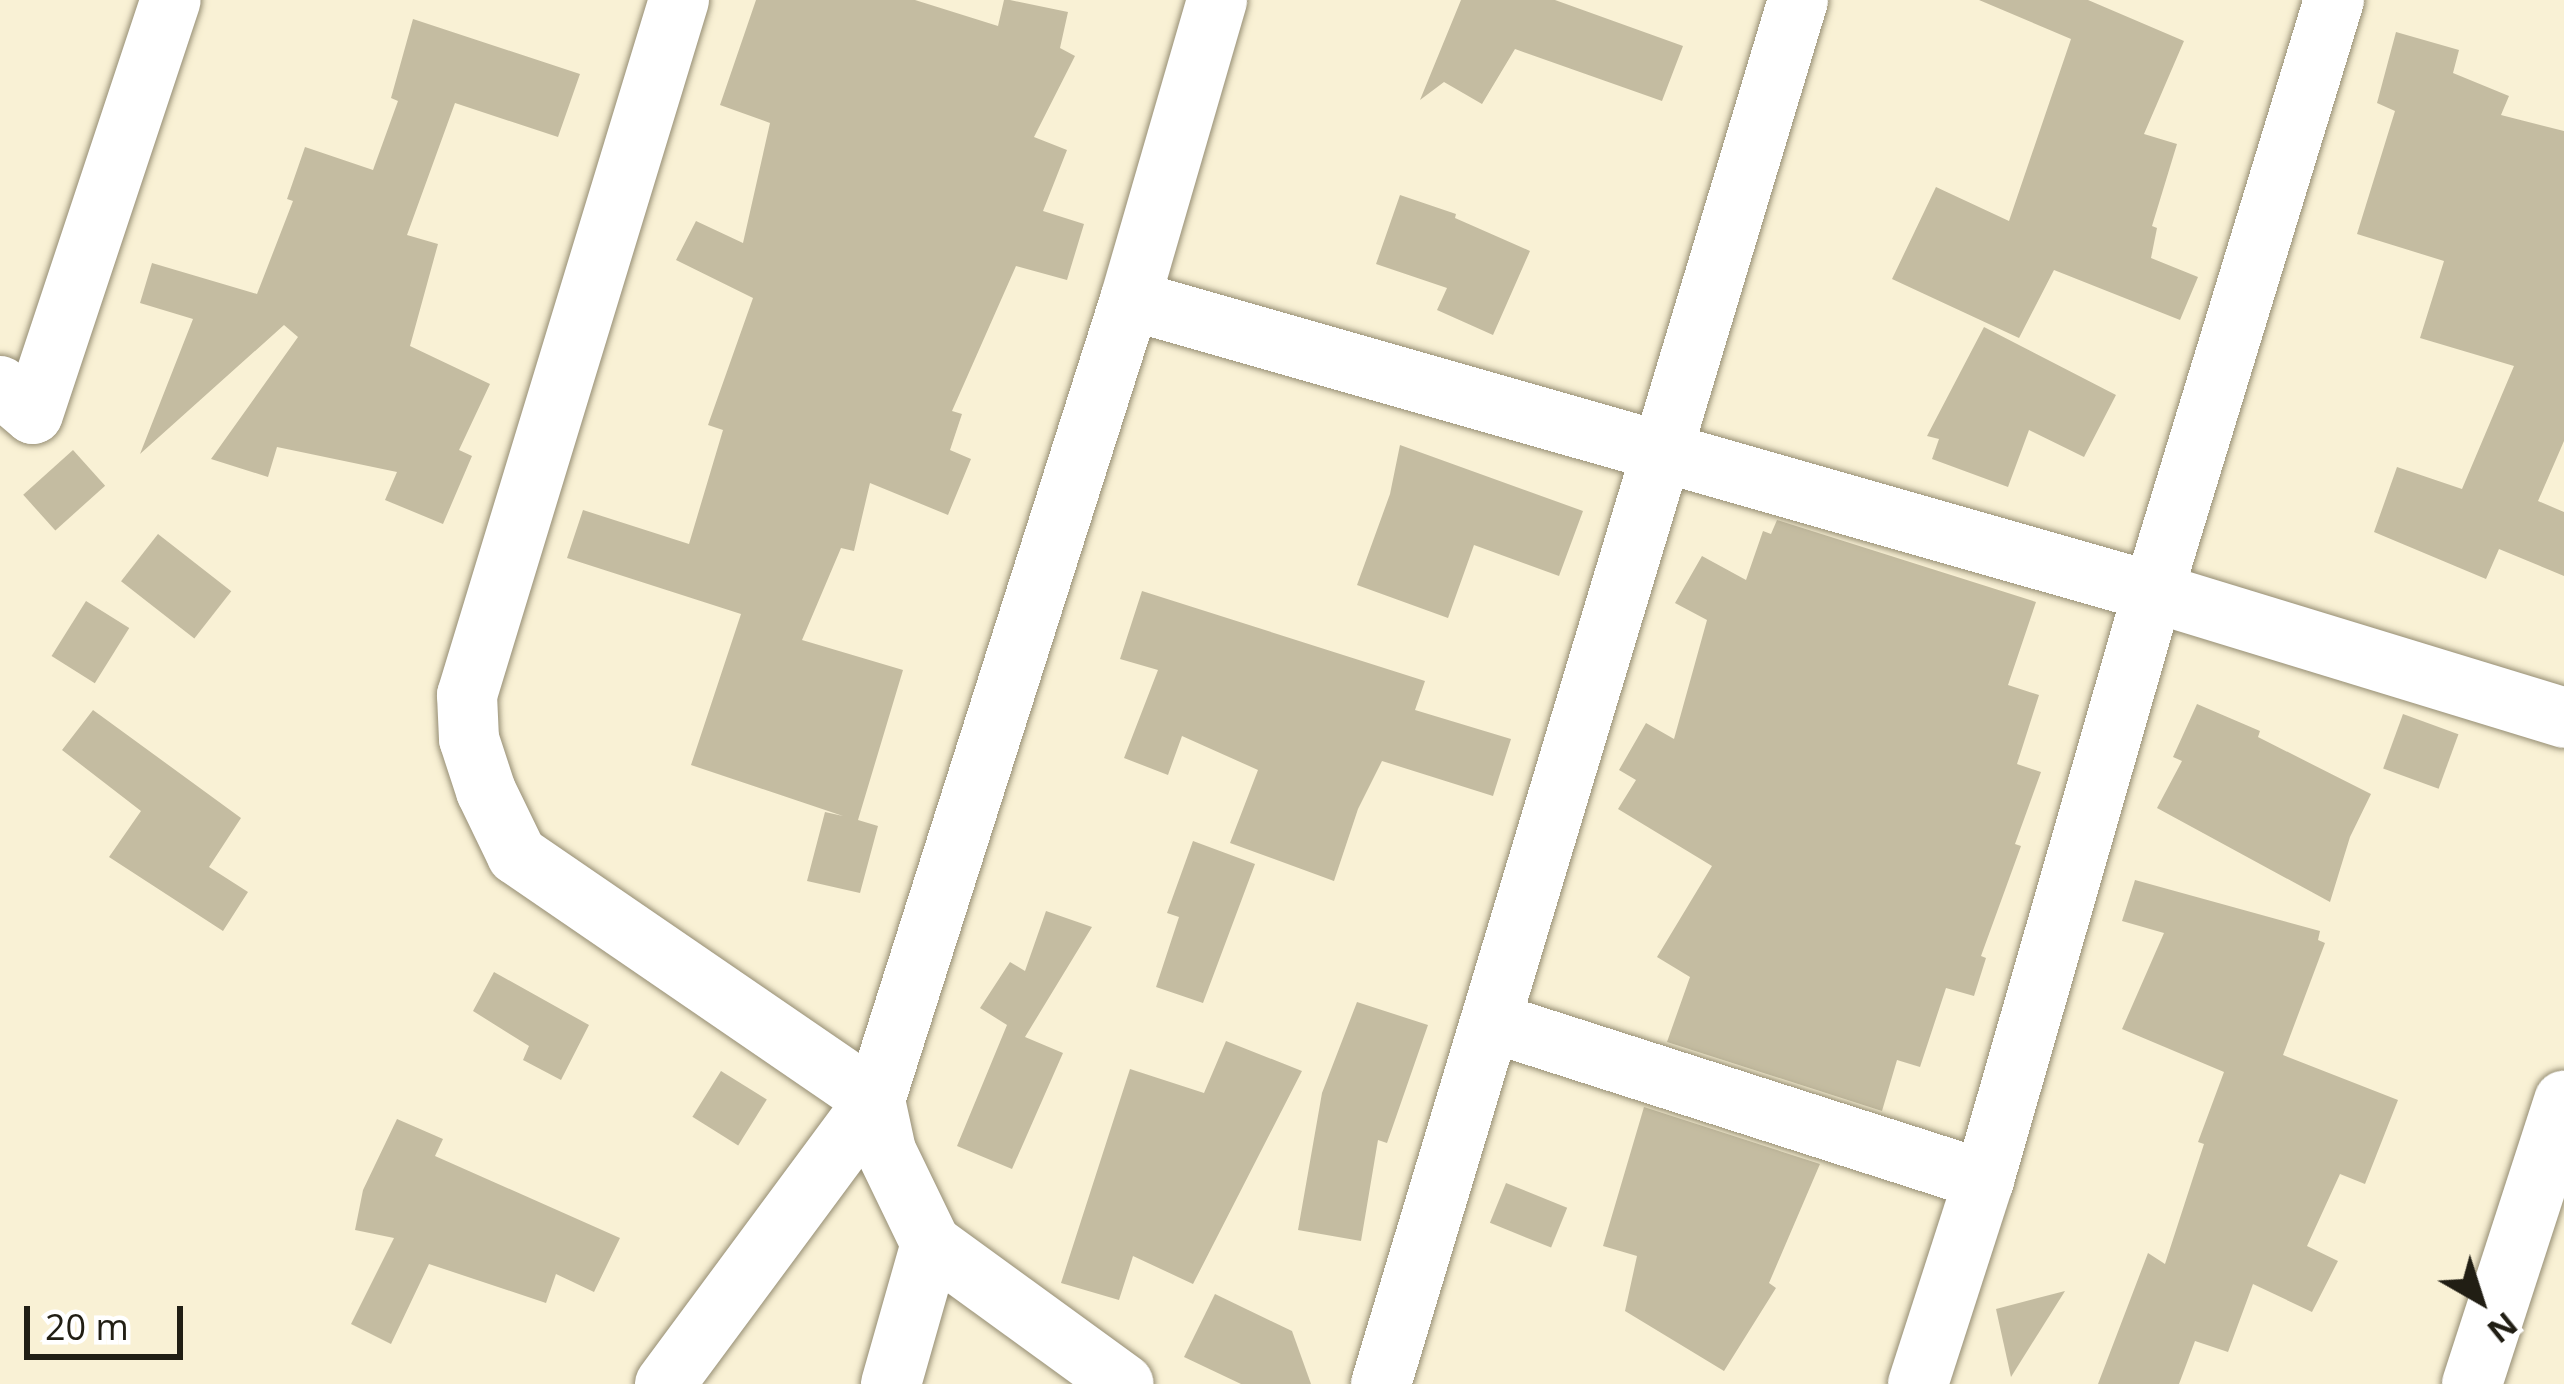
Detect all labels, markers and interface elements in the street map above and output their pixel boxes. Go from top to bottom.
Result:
north arrow [2420,1240,2540,1360]
scale bar [30,1282,189,1356]
text: 20 m [45,1302,129,1351]
text: N [2478,1302,2528,1354]

